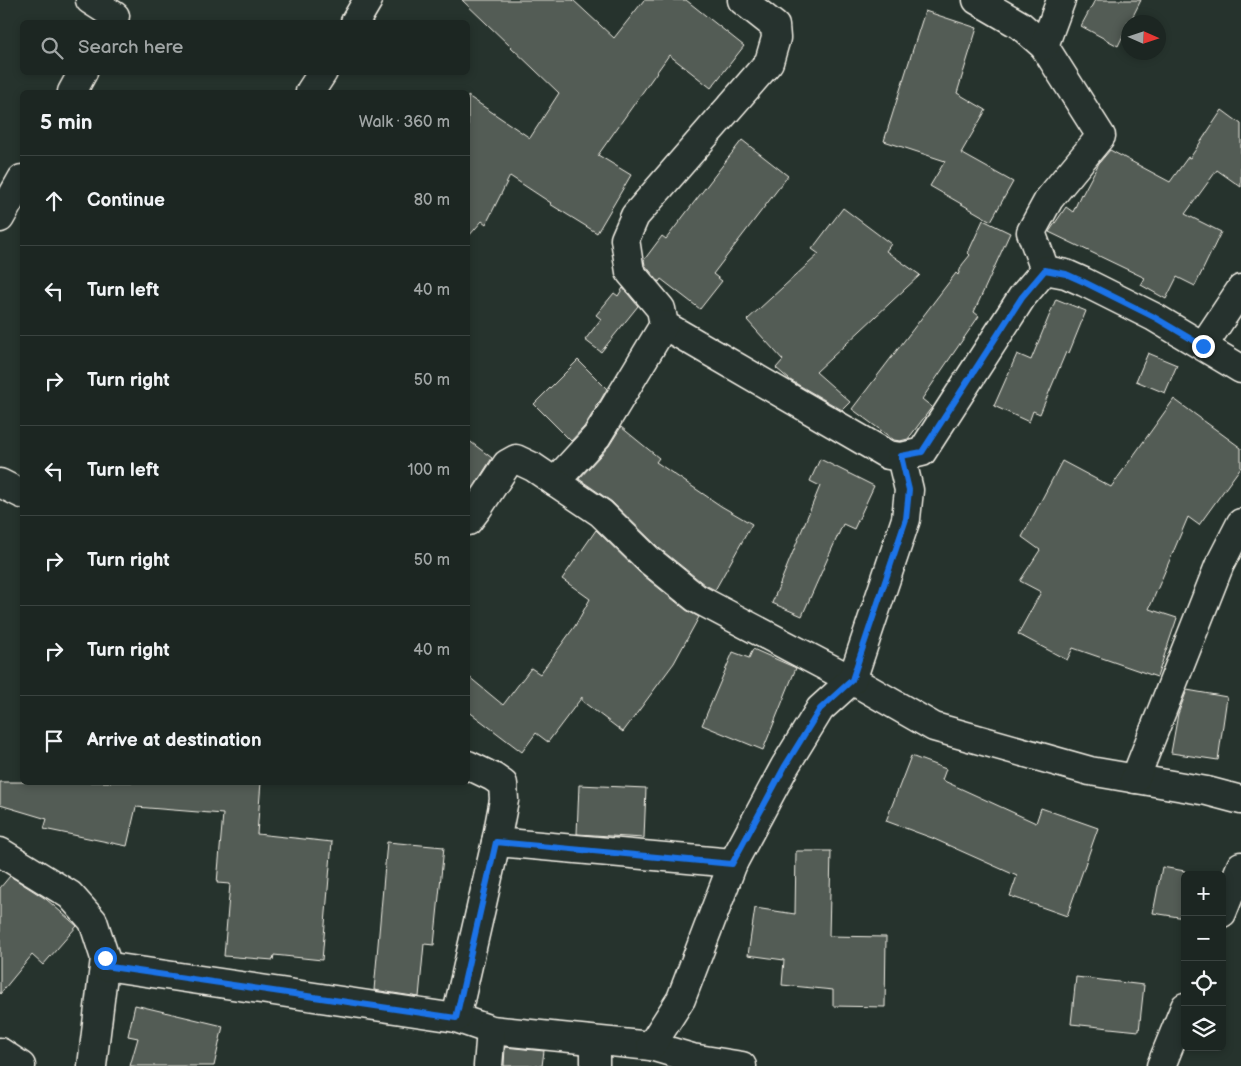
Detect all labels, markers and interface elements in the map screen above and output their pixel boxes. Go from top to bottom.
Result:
north arrow [1121,15,1166,60]
search box [20,20,470,75]
icon: search [38,34,66,62]
text: Search here [78,36,183,59]
text: 5 min [40,110,93,135]
text: Walk · 360 m [359,113,450,132]
icon: ahead [40,187,68,215]
text: Continue [87,189,165,212]
text: 80 m [414,191,450,210]
icon: left [40,277,68,305]
text: Turn left [87,279,159,302]
text: 40 m [413,281,450,300]
route end [1192,335,1215,358]
icon: right [40,367,68,395]
text: Turn right [87,369,170,392]
text: 50 m [414,371,450,390]
icon: left [40,457,68,485]
text: Turn left [87,459,159,482]
text: 100 m [407,461,450,480]
icon: right [40,547,68,575]
text: Turn right [87,549,170,572]
text: 50 m [414,551,450,570]
icon: right [40,637,68,665]
text: Turn right [87,639,170,662]
text: 40 m [413,641,450,660]
icon: arrive [40,727,68,755]
text: Arrive at destination [87,729,262,752]
map controls [1181,871,1226,1051]
button: + [1181,871,1226,916]
button: − [1181,916,1226,961]
route start [94,947,117,970]
button: locate [1181,961,1226,1006]
button: layers [1181,1006,1226,1051]

